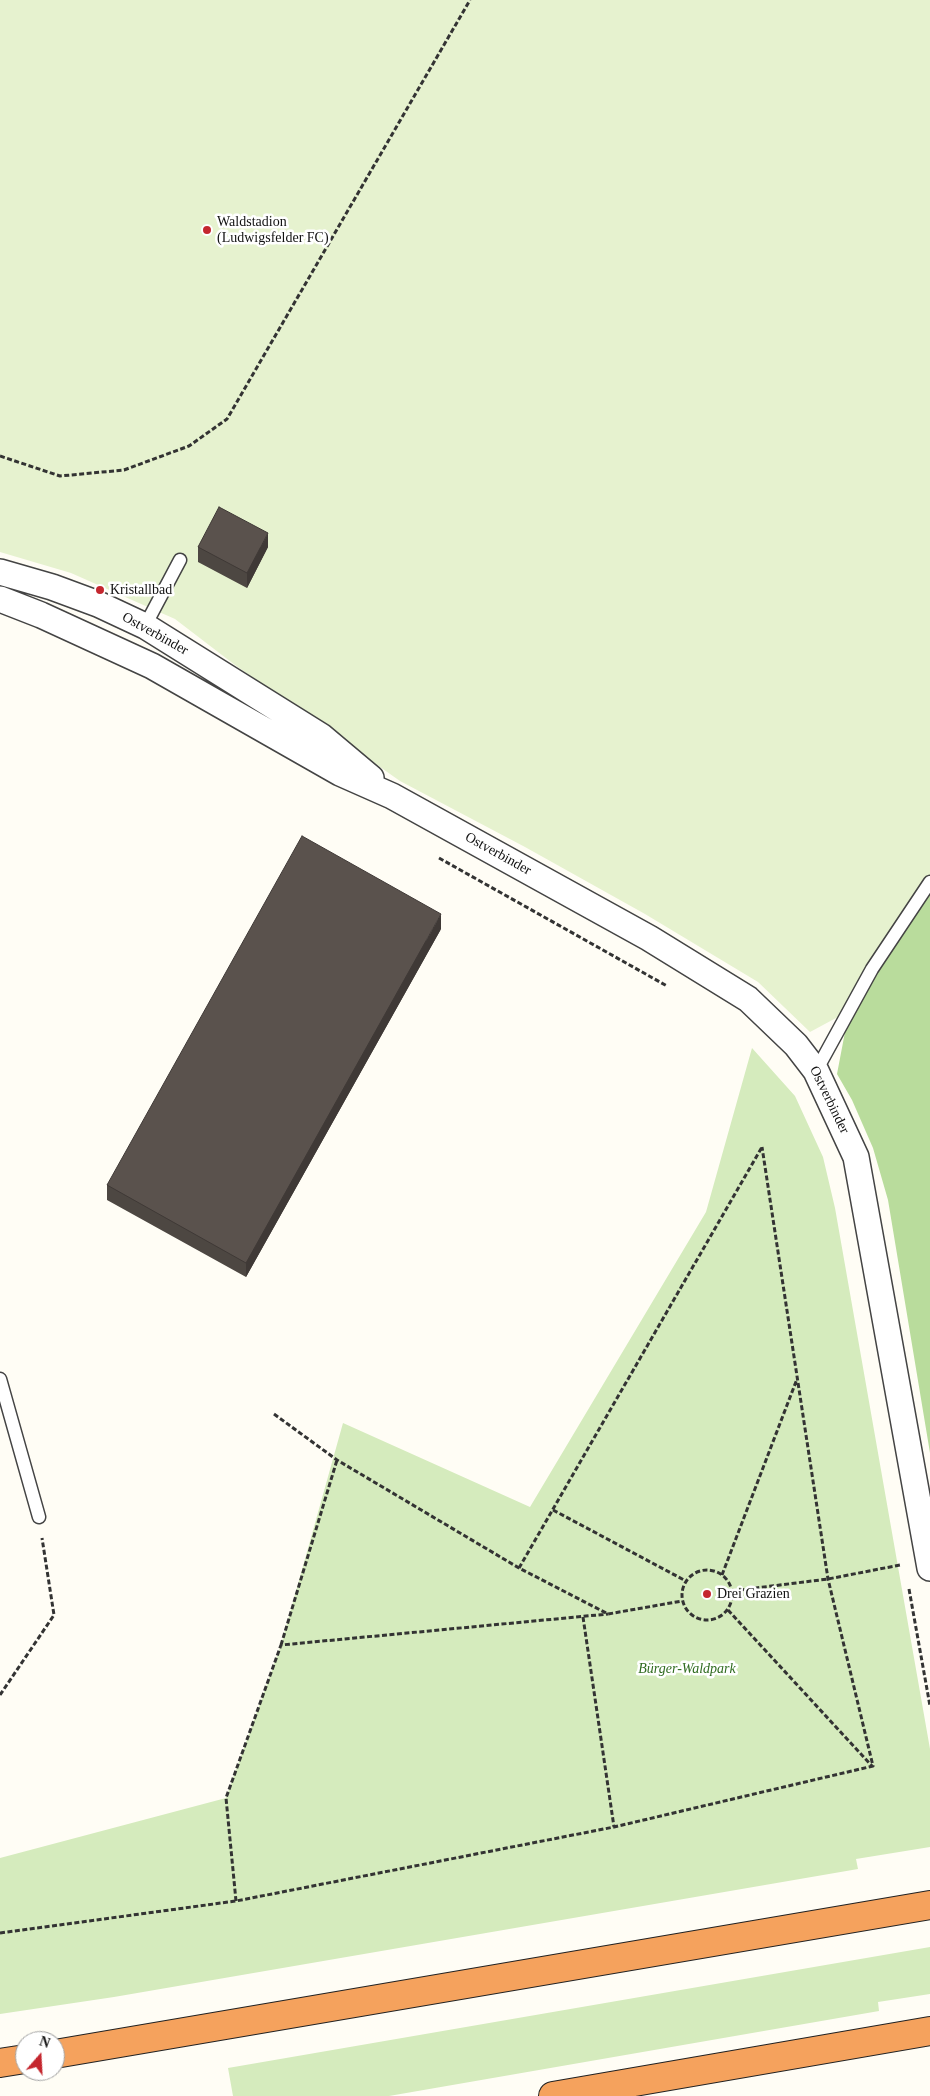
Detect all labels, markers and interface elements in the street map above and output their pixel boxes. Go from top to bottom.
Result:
place label: Waldstadion (Ludwigsfelder FC) [217,214,329,246]
marker: Waldstadion (Ludwigsfelder FC) [201,224,213,236]
place label: Kristallbad [110,582,172,598]
marker: Kristallbad [94,584,106,596]
street label: Ostverbinder [119,609,191,659]
street label: Ostverbinder [462,829,534,879]
street label: Ostverbinder [805,1063,853,1137]
place label: Drei Grazien [717,1586,790,1602]
marker: Drei Grazien [701,1588,713,1600]
park label: Bürger-Waldpark [638,1661,736,1677]
north arrow [15,2031,65,2081]
text: N [37,2034,52,2051]

